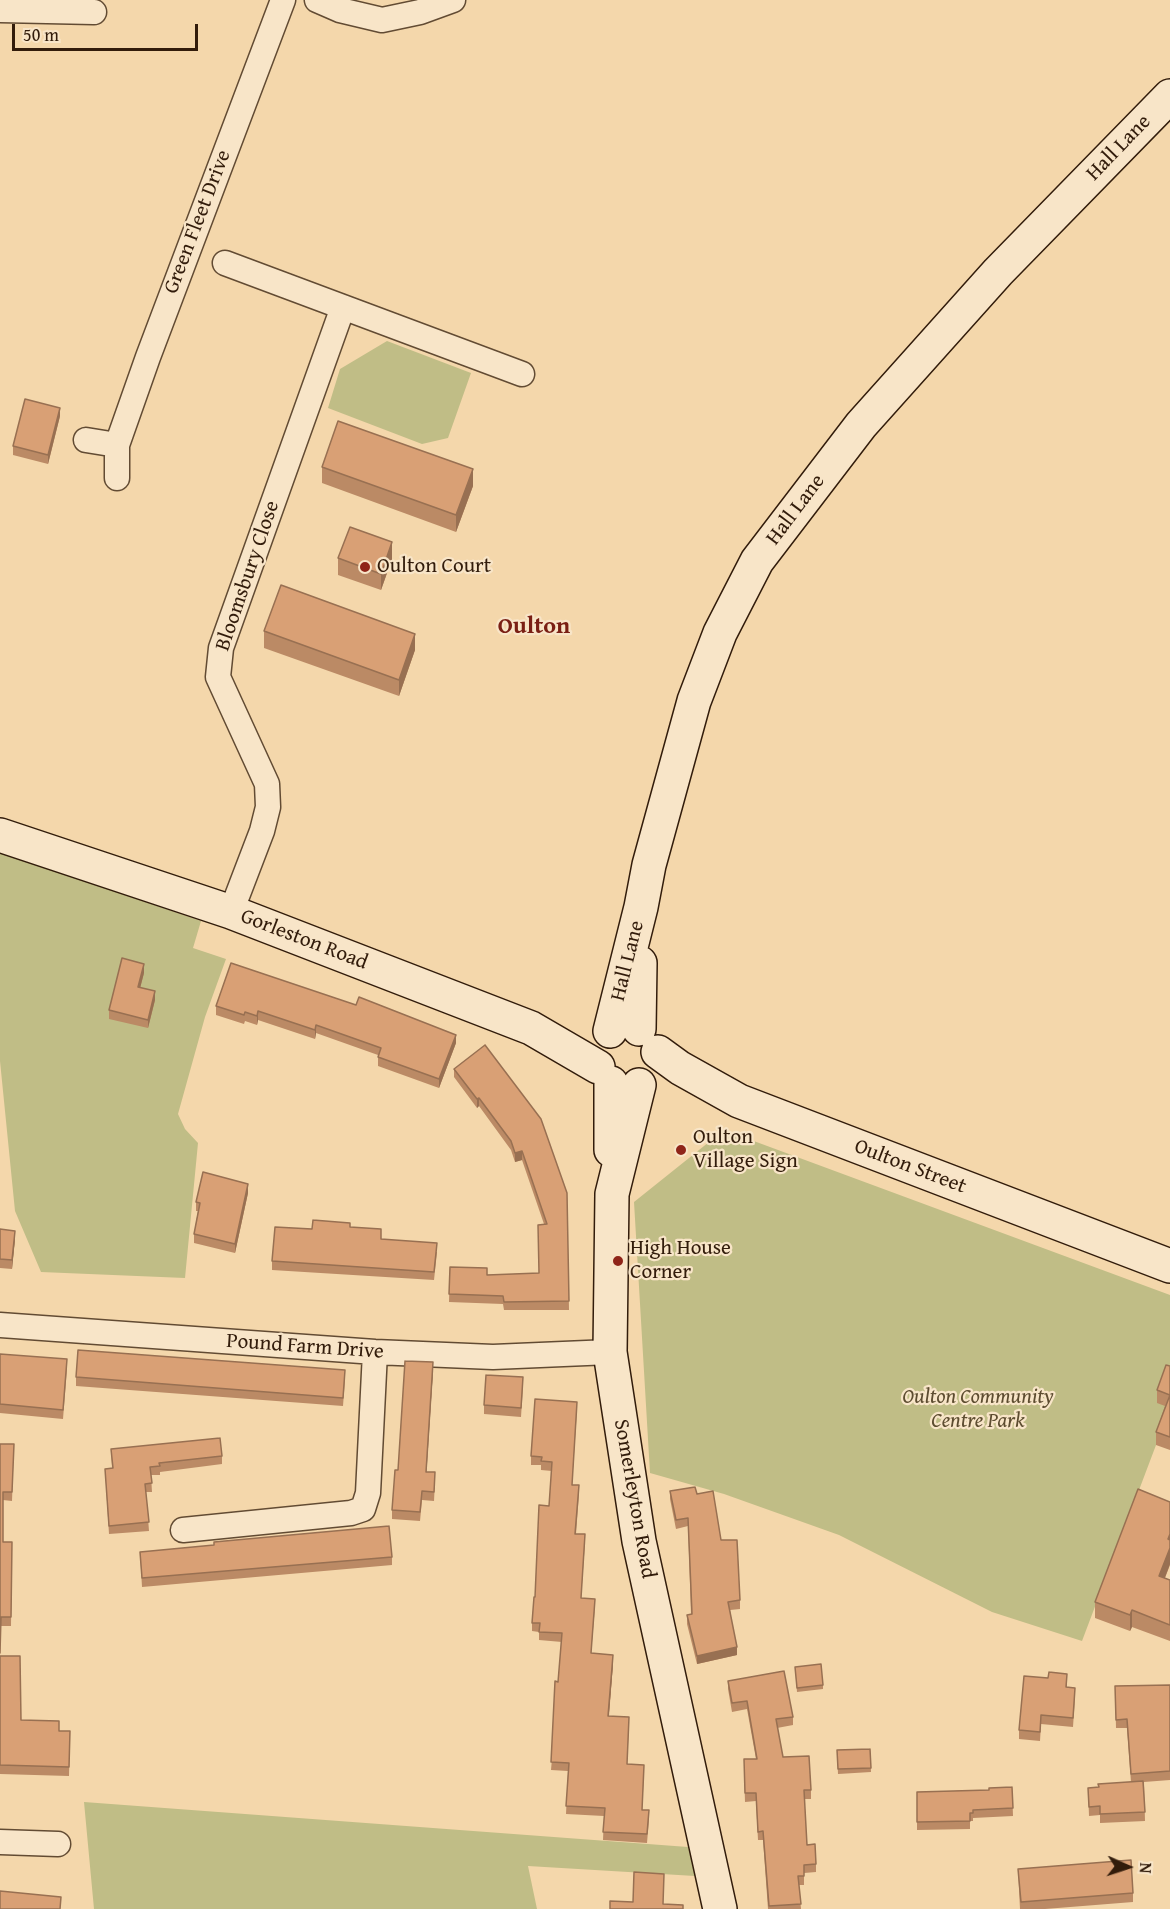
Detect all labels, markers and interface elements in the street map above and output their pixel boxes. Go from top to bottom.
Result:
scale bar [15,12,201,50]
text: 50 m [23,21,59,48]
street label: Hall Lane [1081,110,1157,186]
street label: Green Fleet Drive [159,147,237,297]
street label: Hall Lane [761,470,831,550]
street label: Bloomsbury Close [211,498,285,654]
place label: Oulton Court [377,554,491,580]
marker: Oulton Court [358,560,372,574]
district label: Oulton [498,613,570,641]
street label: Gorleston Road [237,904,371,976]
street label: Hall Lane [606,918,650,1004]
place label: Oulton Village Sign [693,1125,798,1175]
street label: Oulton Street [851,1134,969,1200]
marker: Oulton Village Sign [674,1143,688,1157]
place label: High House Corner [630,1236,731,1286]
marker: High House Corner [611,1254,625,1268]
street label: Pound Farm Drive [225,1329,385,1365]
park label: Oulton Community Centre Park [902,1385,1054,1435]
street label: Somerleyton Road [608,1417,660,1581]
north arrow [1098,1837,1158,1897]
text: N [1134,1862,1158,1874]

